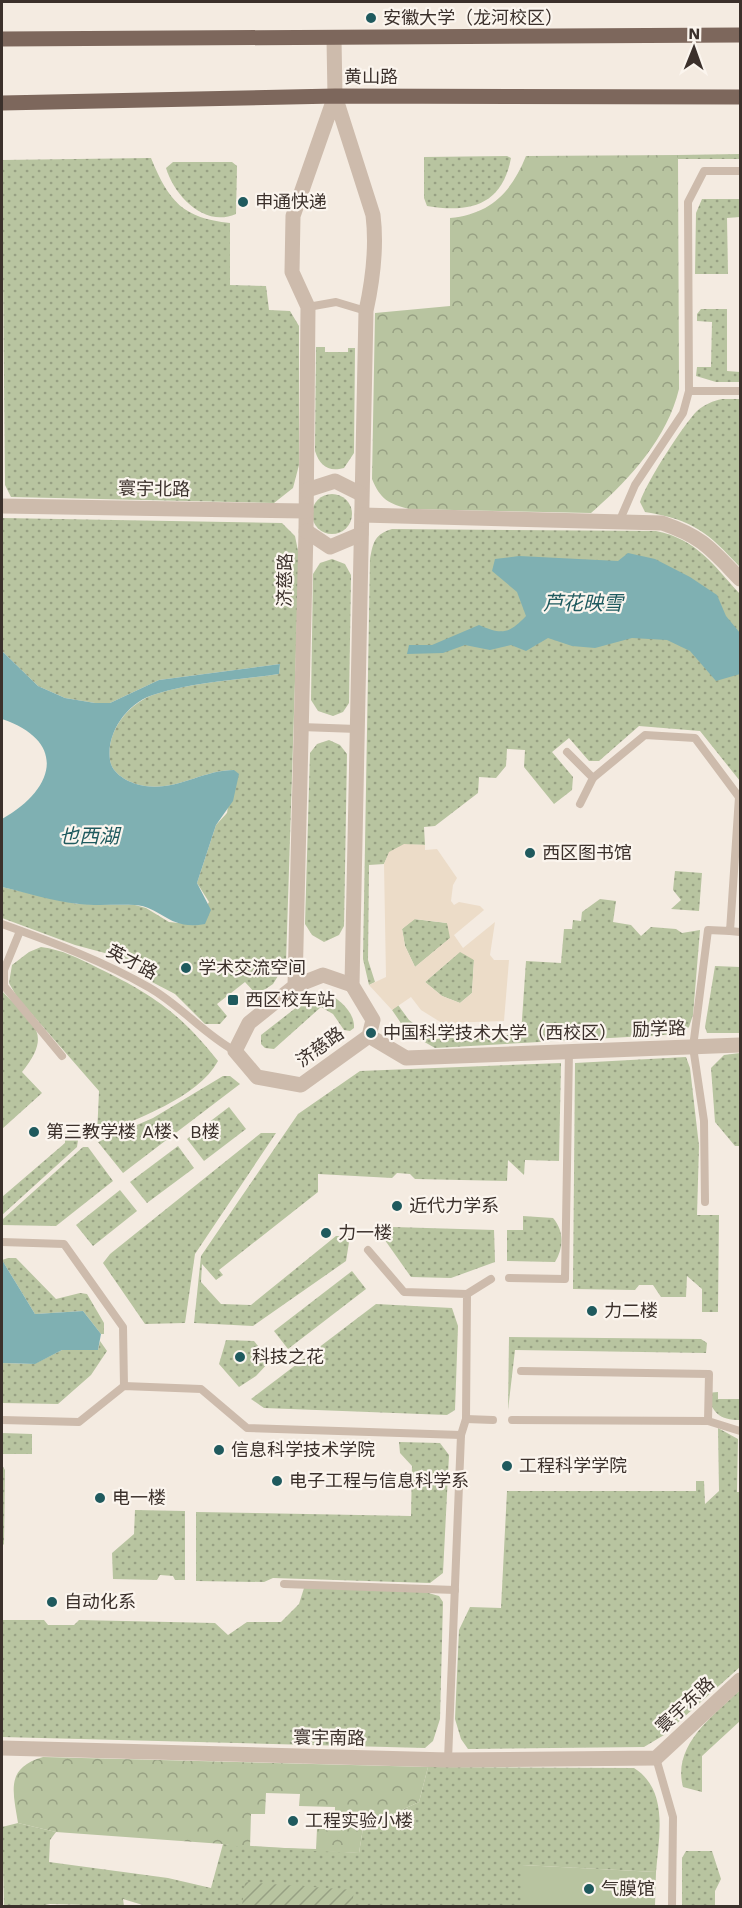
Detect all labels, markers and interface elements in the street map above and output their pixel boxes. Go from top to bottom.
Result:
place label: 安徽大学（龙河校区） [383,7,563,28]
marker: 安徽大学（龙河校区） [364,11,378,25]
north arrow [664,18,724,78]
text: N [688,24,700,43]
street label: 黄山路 [344,66,398,87]
place label: 申通快递 [255,191,327,212]
marker: 申通快递 [236,195,250,209]
street label: 寰宇北路 [118,477,190,500]
street label: 济慈路 [274,553,295,607]
water label: 芦花映雪 [543,591,625,615]
water label: 也西湖 [59,824,122,848]
place label: 西区图书馆 [542,842,632,863]
marker: 西区图书馆 [523,846,537,860]
street label: 英才路 [103,940,161,983]
place label: 学术交流空间 [198,957,306,978]
marker: 学术交流空间 [179,961,193,975]
place label: 西区校车站 [245,989,335,1010]
marker: 西区校车站 [226,993,240,1007]
street label: 励学路 [632,1017,686,1040]
street label: 济慈路 [292,1022,348,1071]
place label: 中国科学技术大学（西校区） [383,1022,617,1043]
marker: 中国科学技术大学（西校区） [364,1026,378,1040]
place label: 第三教学楼 A楼、B楼 [46,1121,220,1142]
marker: 第三教学楼 A楼、B楼 [27,1125,41,1139]
place label: 近代力学系 [409,1195,499,1216]
marker: 近代力学系 [390,1199,404,1213]
place label: 力一楼 [338,1222,392,1243]
marker: 力一楼 [319,1226,333,1240]
place label: 力二楼 [604,1300,658,1321]
marker: 力二楼 [585,1304,599,1318]
place label: 科技之花 [252,1346,324,1367]
marker: 科技之花 [233,1350,247,1364]
place label: 信息科学技术学院 [231,1439,375,1460]
marker: 信息科学技术学院 [212,1443,226,1457]
place label: 工程科学学院 [519,1455,627,1476]
marker: 工程科学学院 [500,1459,514,1473]
place label: 电子工程与信息科学系 [289,1470,469,1491]
marker: 电子工程与信息科学系 [270,1474,284,1488]
place label: 电一楼 [112,1487,166,1508]
marker: 电一楼 [93,1491,107,1505]
place label: 自动化系 [64,1591,136,1612]
marker: 自动化系 [45,1595,59,1609]
street label: 寰宇东路 [651,1672,718,1737]
street label: 寰宇南路 [293,1726,365,1749]
place label: 工程实验小楼 [305,1810,413,1831]
marker: 工程实验小楼 [286,1814,300,1828]
place label: 气膜馆 [601,1878,655,1899]
marker: 气膜馆 [582,1882,596,1896]

